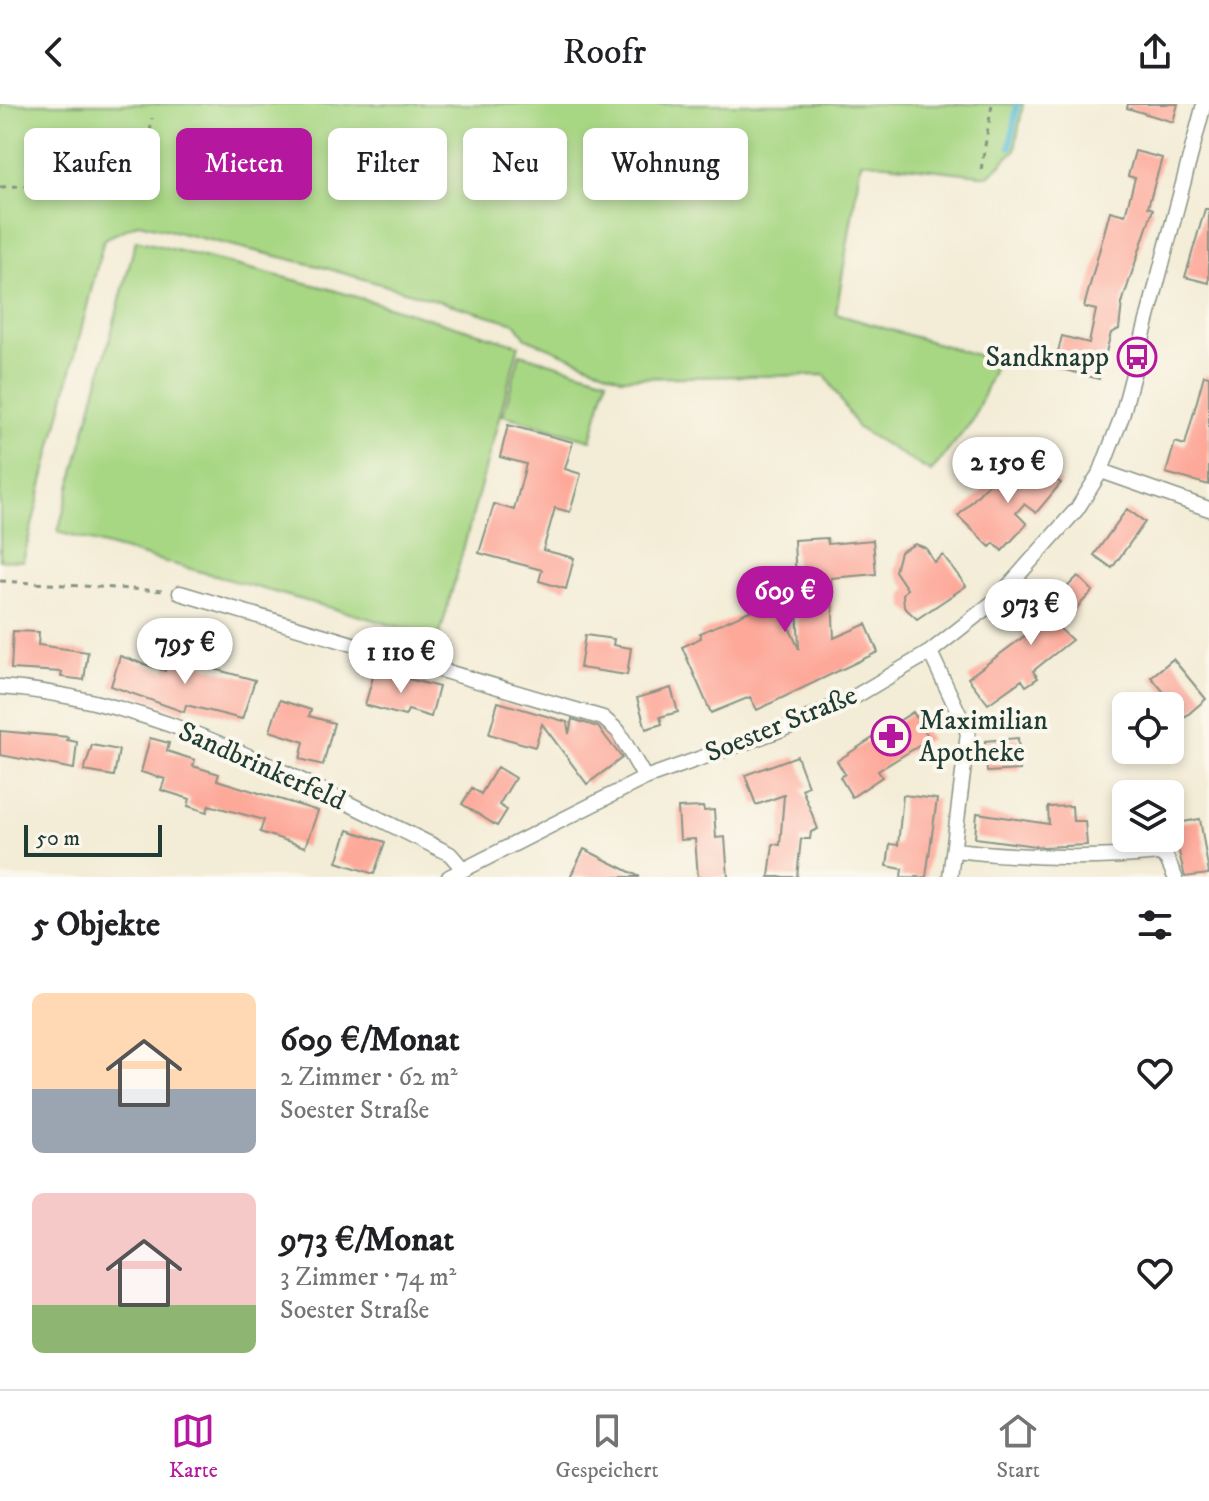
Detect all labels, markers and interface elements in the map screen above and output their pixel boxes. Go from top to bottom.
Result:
icon: back [32,30,76,74]
text: Roofr [563,30,646,75]
icon: share [1133,30,1177,74]
chip: Kaufen [24,128,160,200]
chip: Mieten [176,128,312,200]
chip: Filter [328,128,447,200]
chip: Neu [463,128,567,200]
chip: Wohnung [583,128,748,200]
bus stop icon: Sandknapp [1116,336,1158,378]
place label: Sandknapp [985,340,1109,375]
pin: 2 150 € [934,437,1082,505]
text: 2 150 € [970,446,1046,479]
pin: 609 € [729,566,841,634]
text: 609 € [754,575,816,608]
pin: 973 € [975,579,1087,647]
text: 973 € [1002,588,1060,621]
pin: 795 € [129,618,241,686]
text: 795 € [155,627,215,660]
pin: 1 110 € [327,627,475,695]
text: 1 110 € [367,636,435,669]
street label: Soester Straße [700,678,862,770]
map controls [1112,692,1184,852]
button: locate [1112,692,1184,764]
place label: Maximilian Apotheke [919,703,1048,770]
street label: Sandbrinkerfeld [173,714,351,818]
pharmacy icon: Maximilian Apotheke [870,715,912,757]
button: layers [1112,780,1184,852]
scale bar [24,821,162,857]
text: 50 m [36,825,80,852]
icon: filters [1133,903,1177,947]
text: 5 Objekte [32,904,160,946]
text: 609 €/Monat [280,1019,460,1061]
icon: home [96,1025,192,1121]
icon: heart [1133,1051,1177,1095]
text: 2 Zimmer · 62 m² [280,1061,458,1094]
text: Soester Straße [280,1094,429,1127]
text: 973 €/Monat [280,1219,454,1261]
icon: home [96,1225,192,1321]
icon: heart [1133,1251,1177,1295]
text: 3 Zimmer · 74 m² [280,1261,457,1294]
text: Soester Straße [280,1294,429,1327]
tab: Karte [169,1409,218,1484]
tab: Gespeichert [556,1409,659,1484]
tab: Start [996,1409,1040,1484]

